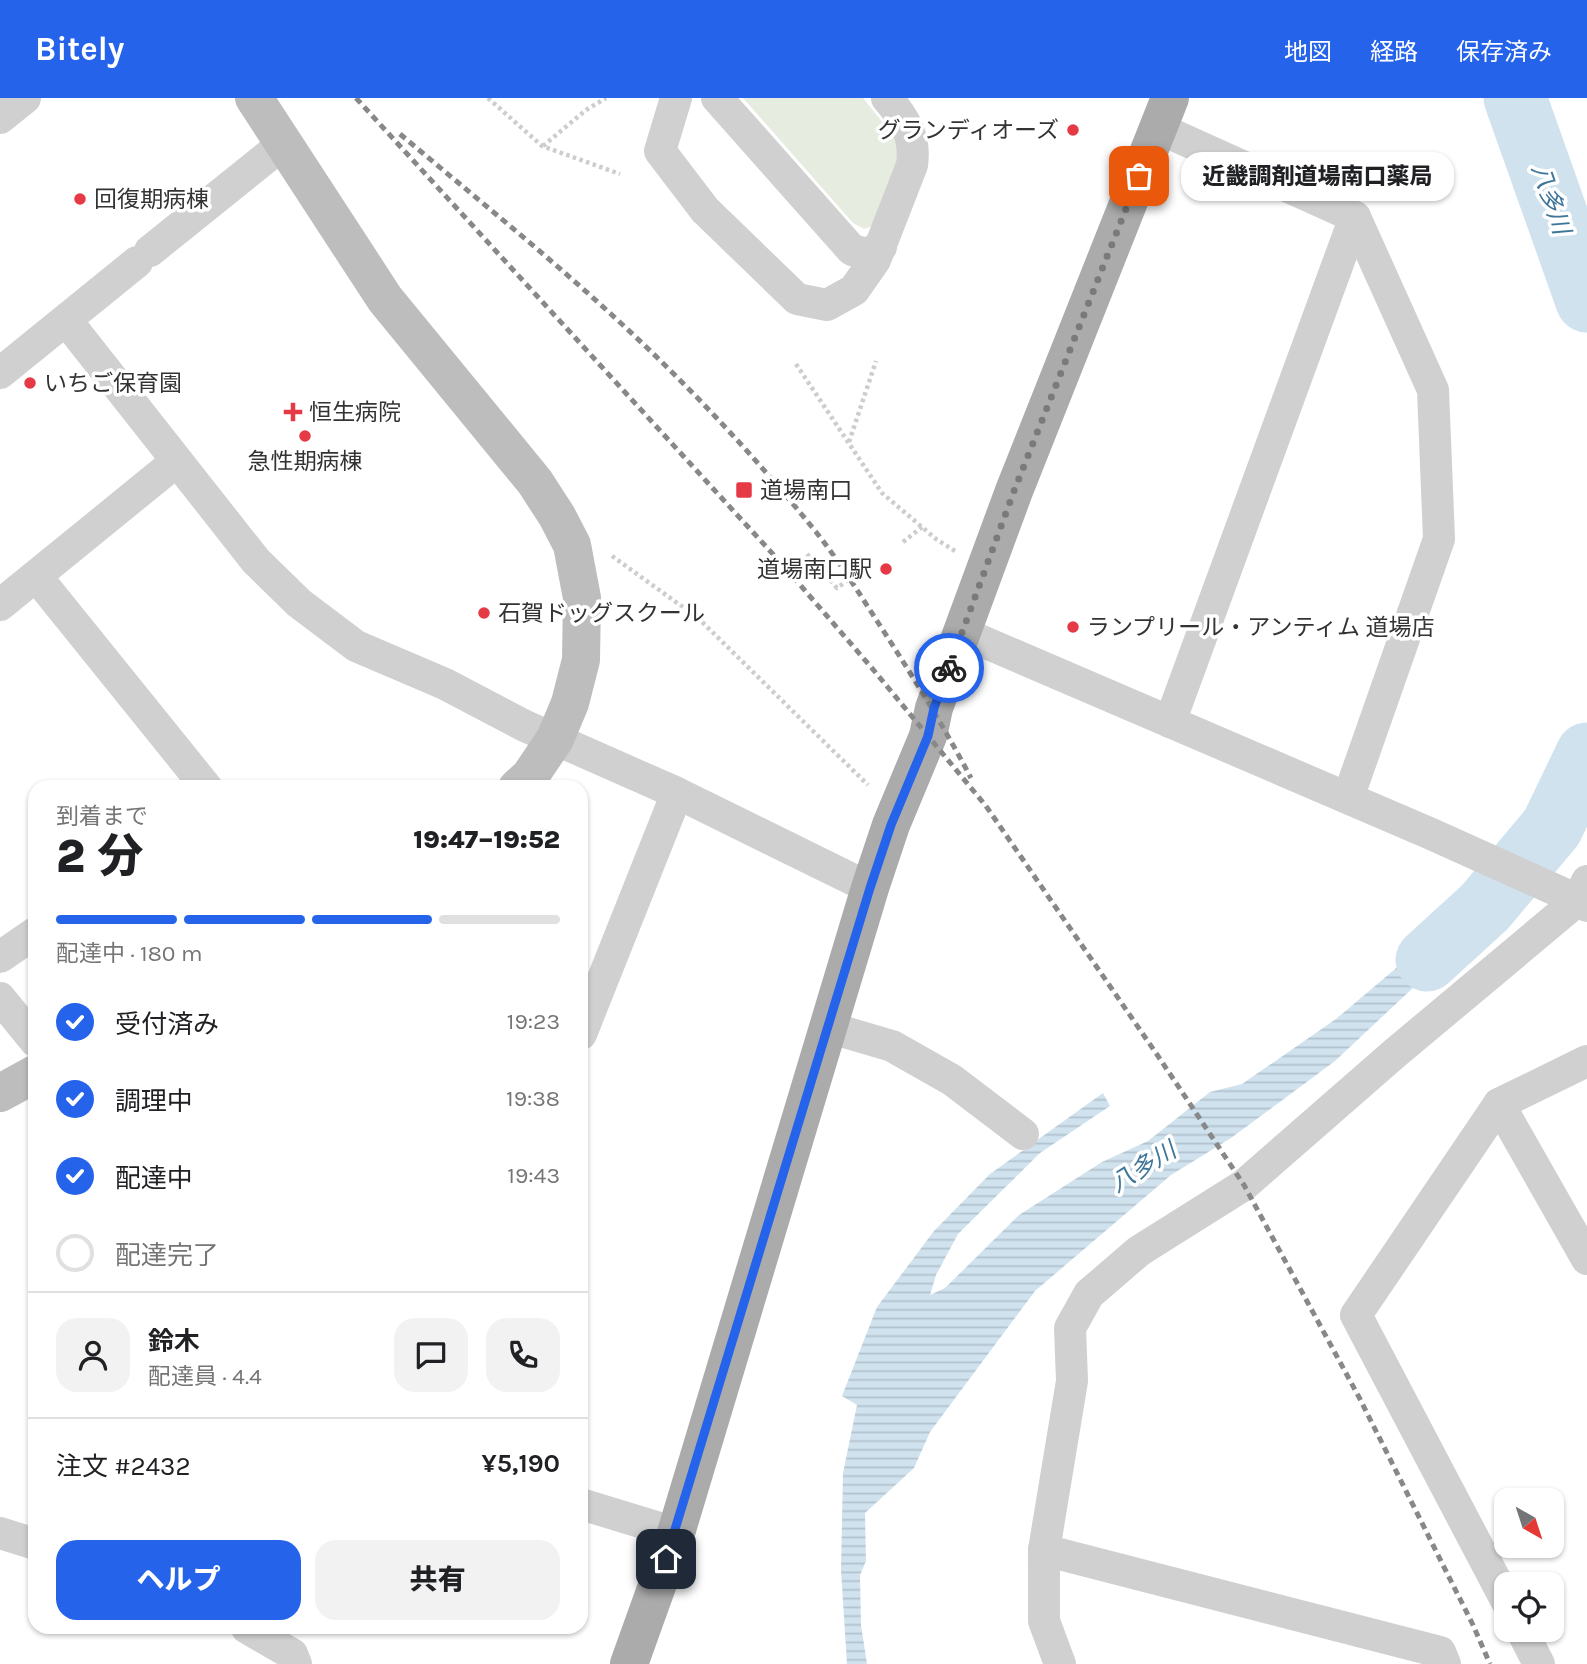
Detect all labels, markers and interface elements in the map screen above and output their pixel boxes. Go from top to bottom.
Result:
text: Bitely [35,30,124,68]
text: 地図 [1284,38,1332,66]
text: 経路 [1370,38,1418,66]
text: 保存済み [1456,38,1552,66]
place label: グランディオーズ [878,117,1059,144]
marker: グランディオーズ [1065,122,1081,138]
pin [1109,146,1169,206]
callout: 近畿調剤道場南口薬局 [1181,152,1454,200]
icon: bag [1120,157,1158,195]
water label: 八多川 [1526,160,1577,240]
text: 近畿調剤道場南口薬局 [1203,163,1433,190]
place label: 回復期病棟 [94,186,209,213]
marker: 回復期病棟 [72,191,88,207]
place label: いちご保育園 [44,370,182,397]
marker: いちご保育園 [22,375,38,391]
place label: 恒生病院 [309,399,401,426]
marker: 恒生病院 [283,402,303,422]
marker: 急性期病棟 [297,428,313,444]
place label: 急性期病棟 [248,448,363,475]
place label: 道場南口 [760,477,852,504]
marker: 道場南口 [734,480,754,500]
place label: 道場南口駅 [757,556,872,583]
marker: 道場南口駅 [878,561,894,577]
place label: 石賀ドッグスクール [498,600,705,627]
marker: 石賀ドッグスクール [476,605,492,621]
place label: ランプリール・アンティム 道場店 [1087,614,1434,641]
marker: ランプリール・アンティム 道場店 [1065,619,1081,635]
courier [914,633,984,703]
icon: bike [930,649,968,687]
text: 到着まで [56,803,148,830]
text: 19:47–19:52 [413,824,560,855]
text: 2 分 [56,830,143,884]
text: 配達中 · 180 m [56,940,202,967]
icon: check [56,1003,94,1041]
text: 19:23 [507,1008,560,1035]
text: 受付済み [115,1009,219,1040]
icon: check [56,1080,94,1118]
text: 19:38 [506,1085,560,1112]
text: 調理中 [115,1086,193,1117]
water label: 八多川 [1105,1134,1183,1198]
icon: check [56,1157,94,1195]
text: 19:43 [507,1162,560,1189]
text: 配達中 [115,1163,193,1194]
text: 配達完了 [115,1240,219,1271]
button: person [56,1318,130,1392]
button: chat [394,1318,468,1392]
button: phone [486,1318,560,1392]
text: 鈴木 [148,1326,200,1357]
text: 配達員 · 4.4 [148,1363,262,1390]
text: ¥5,190 [481,1448,560,1479]
text: 注文 #2432 [56,1451,190,1482]
north arrow [1494,1488,1564,1558]
map controls [1494,1488,1564,1642]
pin [636,1529,696,1589]
button: ヘルプ [56,1540,301,1620]
button: 共有 [315,1540,560,1620]
icon: home [647,1540,685,1578]
button: locate [1494,1572,1564,1642]

